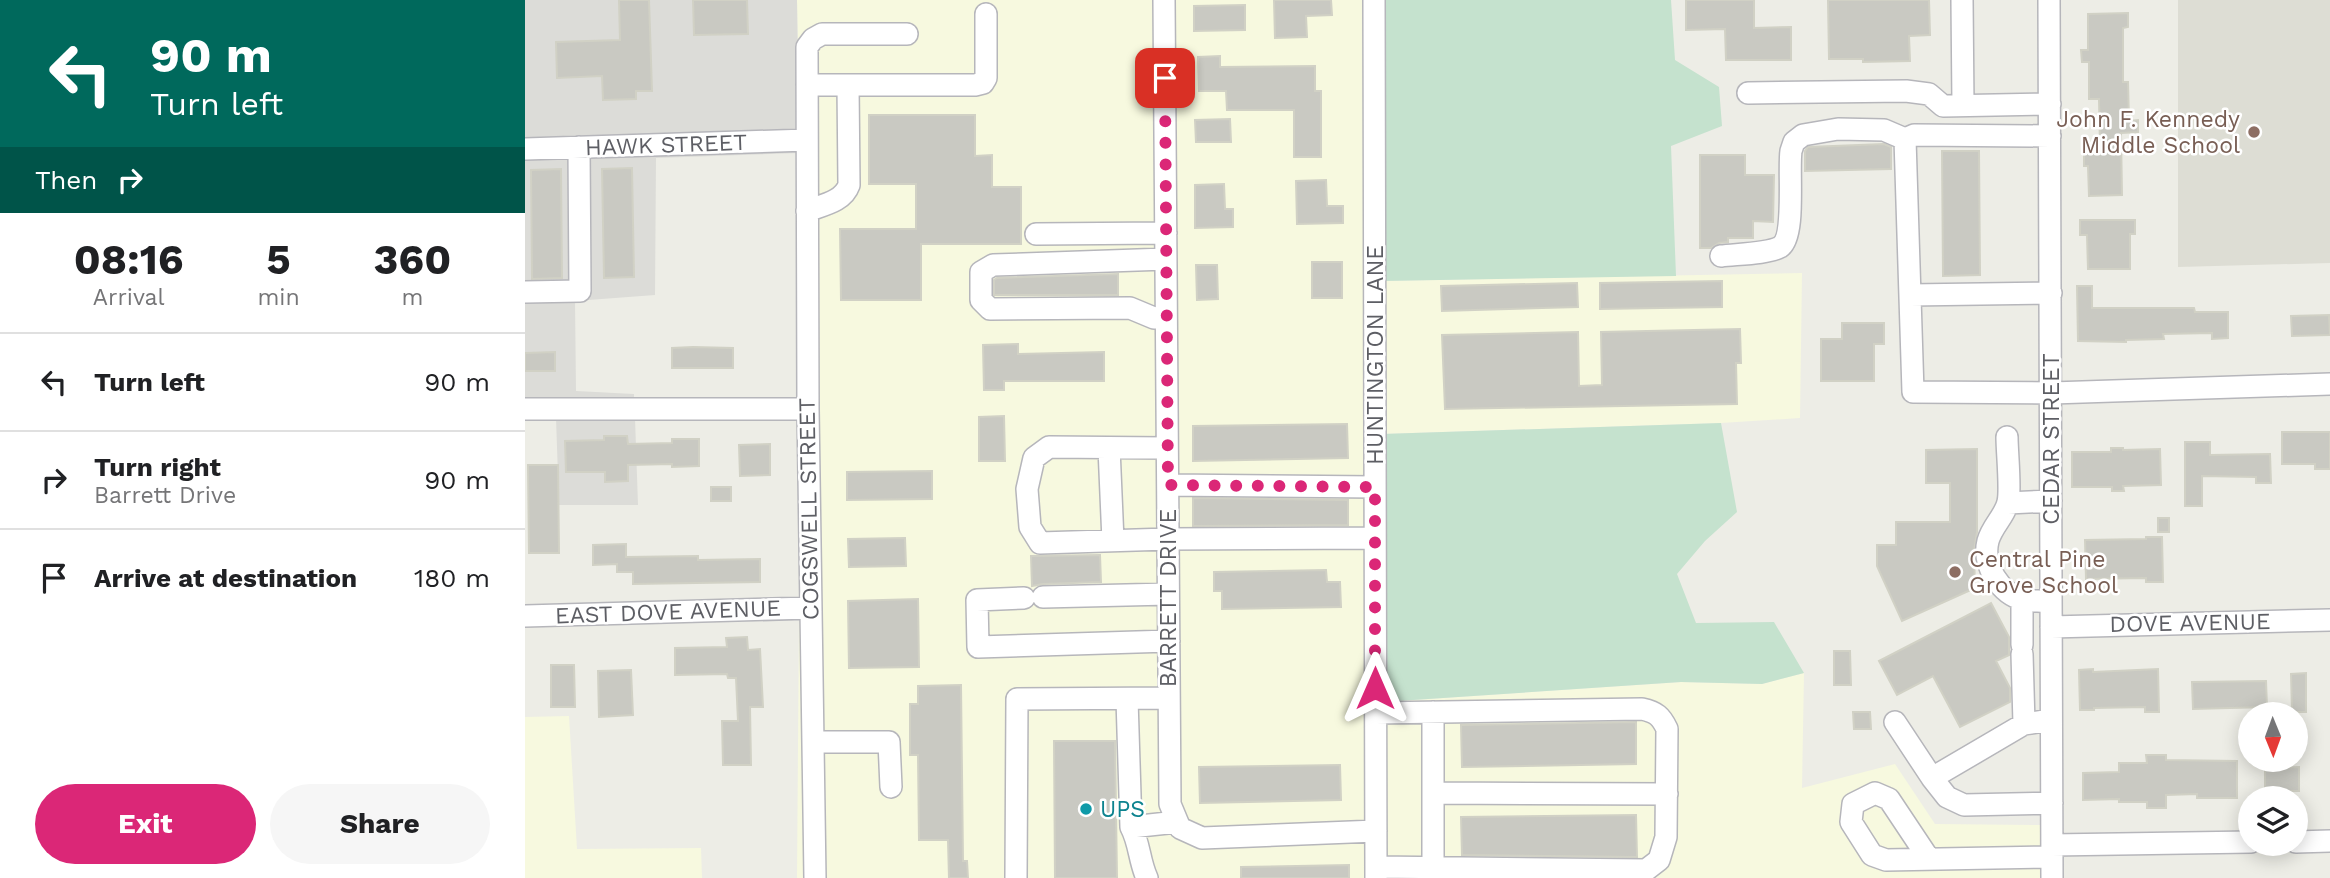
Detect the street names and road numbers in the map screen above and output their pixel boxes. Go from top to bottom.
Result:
street label: HAWK STREET [584,129,748,161]
street label: HUNTINGTON LANE [1362,245,1389,465]
street label: CEDAR STREET [2038,353,2065,525]
street label: COGSWELL STREET [794,398,824,620]
street label: BARRETT DRIVE [1155,509,1182,687]
street label: EAST DOVE AVENUE [555,595,781,629]
street label: DOVE AVENUE [2109,608,2271,638]

